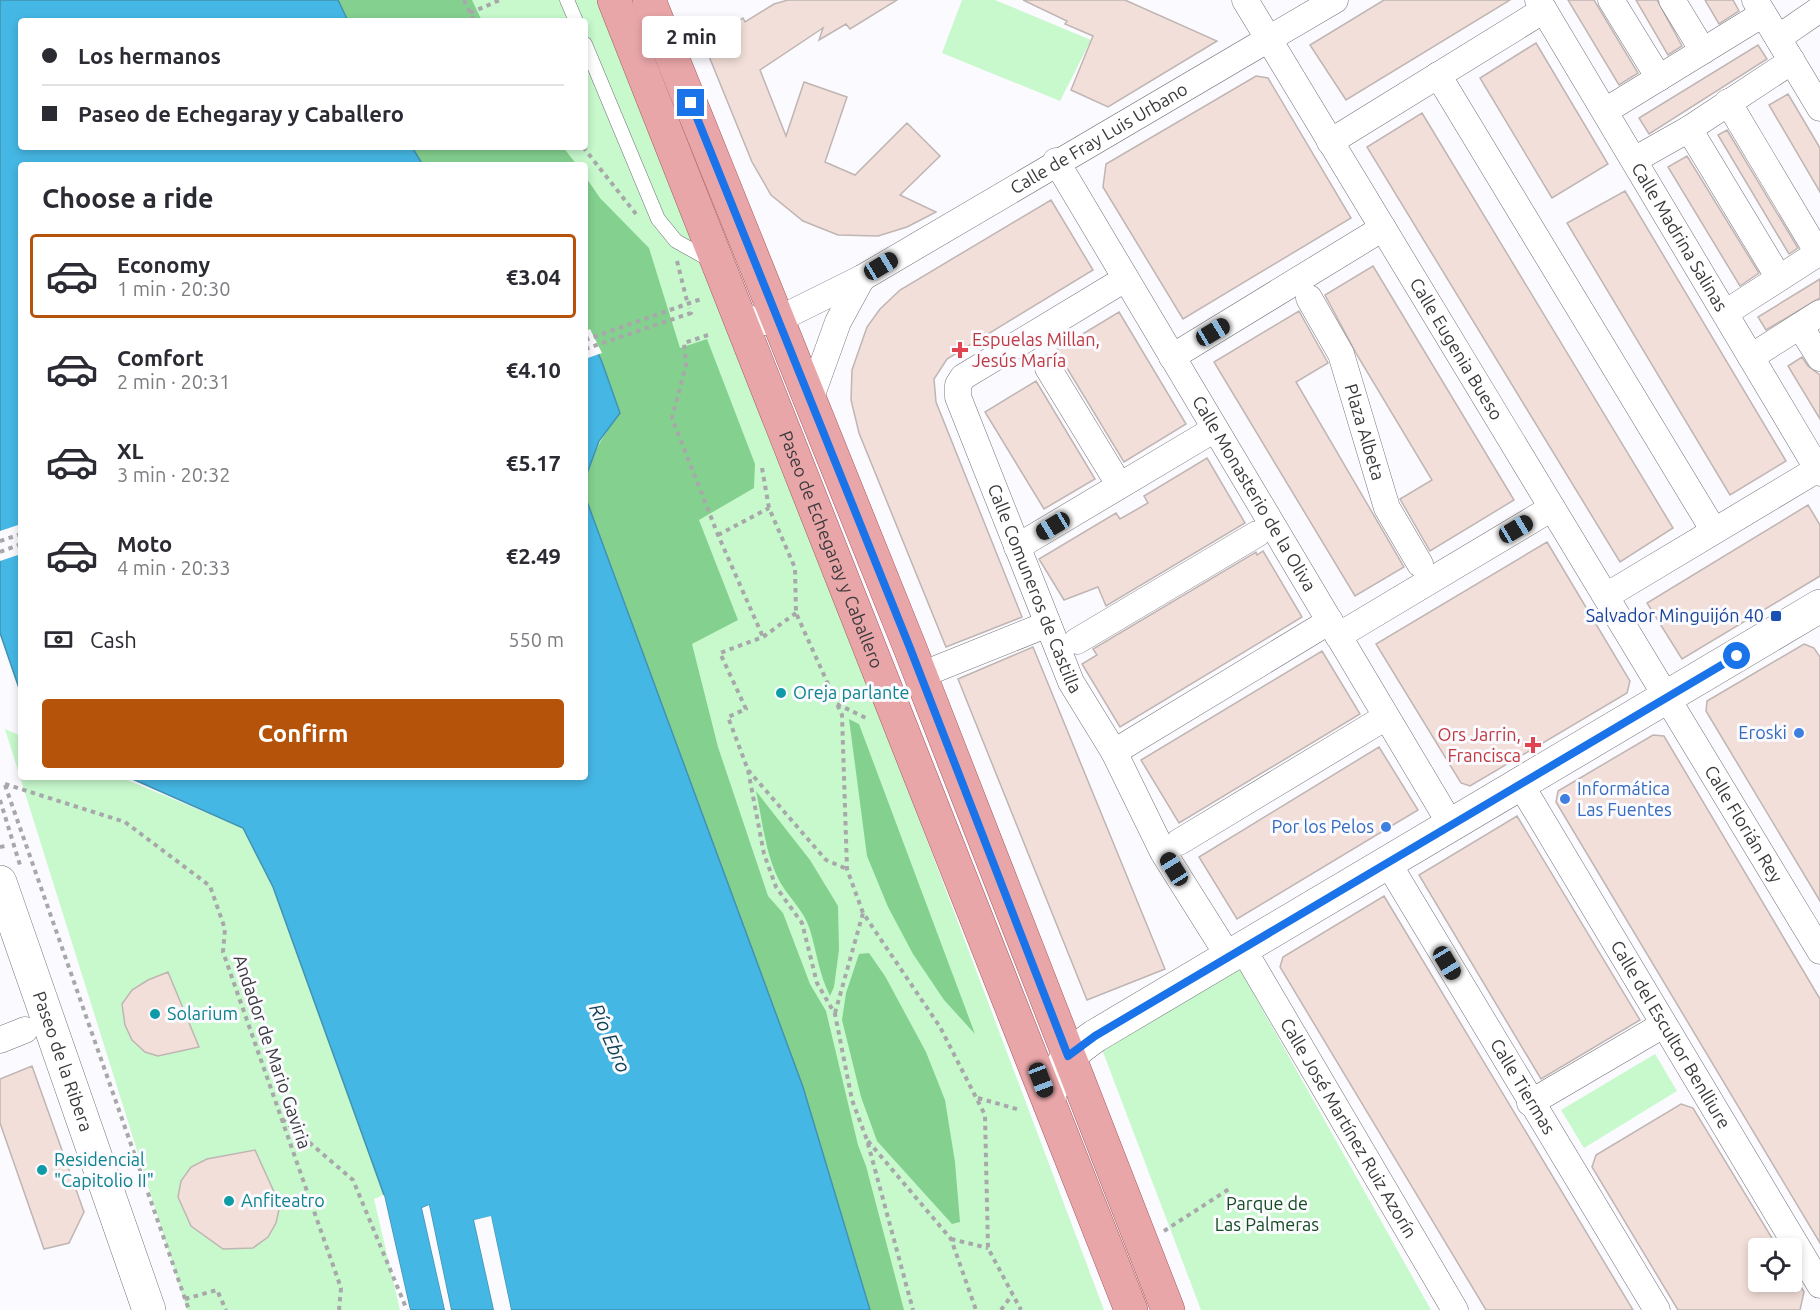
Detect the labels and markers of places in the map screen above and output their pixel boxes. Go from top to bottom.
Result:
place label: Espuelas Millan, Jesús María [972,329,1100,370]
marker: Espuelas Millan, Jesús María [953,343,967,357]
place label: Salvador Minguijón 40 [1586,605,1764,625]
marker: Salvador Minguijón 40 [1769,609,1783,623]
place label: Oreja parlante [793,682,909,702]
marker: Oreja parlante [774,686,788,700]
place label: Eroski [1738,722,1787,742]
place label: Ors Jarrin, Francisca [1437,724,1521,765]
marker: Eroski [1792,726,1806,740]
marker: Ors Jarrin, Francisca [1526,738,1540,752]
place label: Informática Las Fuentes [1577,778,1672,819]
marker: Informática Las Fuentes [1558,792,1572,806]
place label: Por los Pelos [1271,816,1374,836]
marker: Por los Pelos [1379,820,1393,834]
place label: Solarium [167,1003,238,1023]
marker: Solarium [148,1007,162,1021]
place label: Residencial "Capitolio II" [54,1149,154,1190]
marker: Residencial "Capitolio II" [35,1163,49,1177]
place label: Anfiteatro [241,1190,325,1210]
marker: Anfiteatro [222,1194,236,1208]

